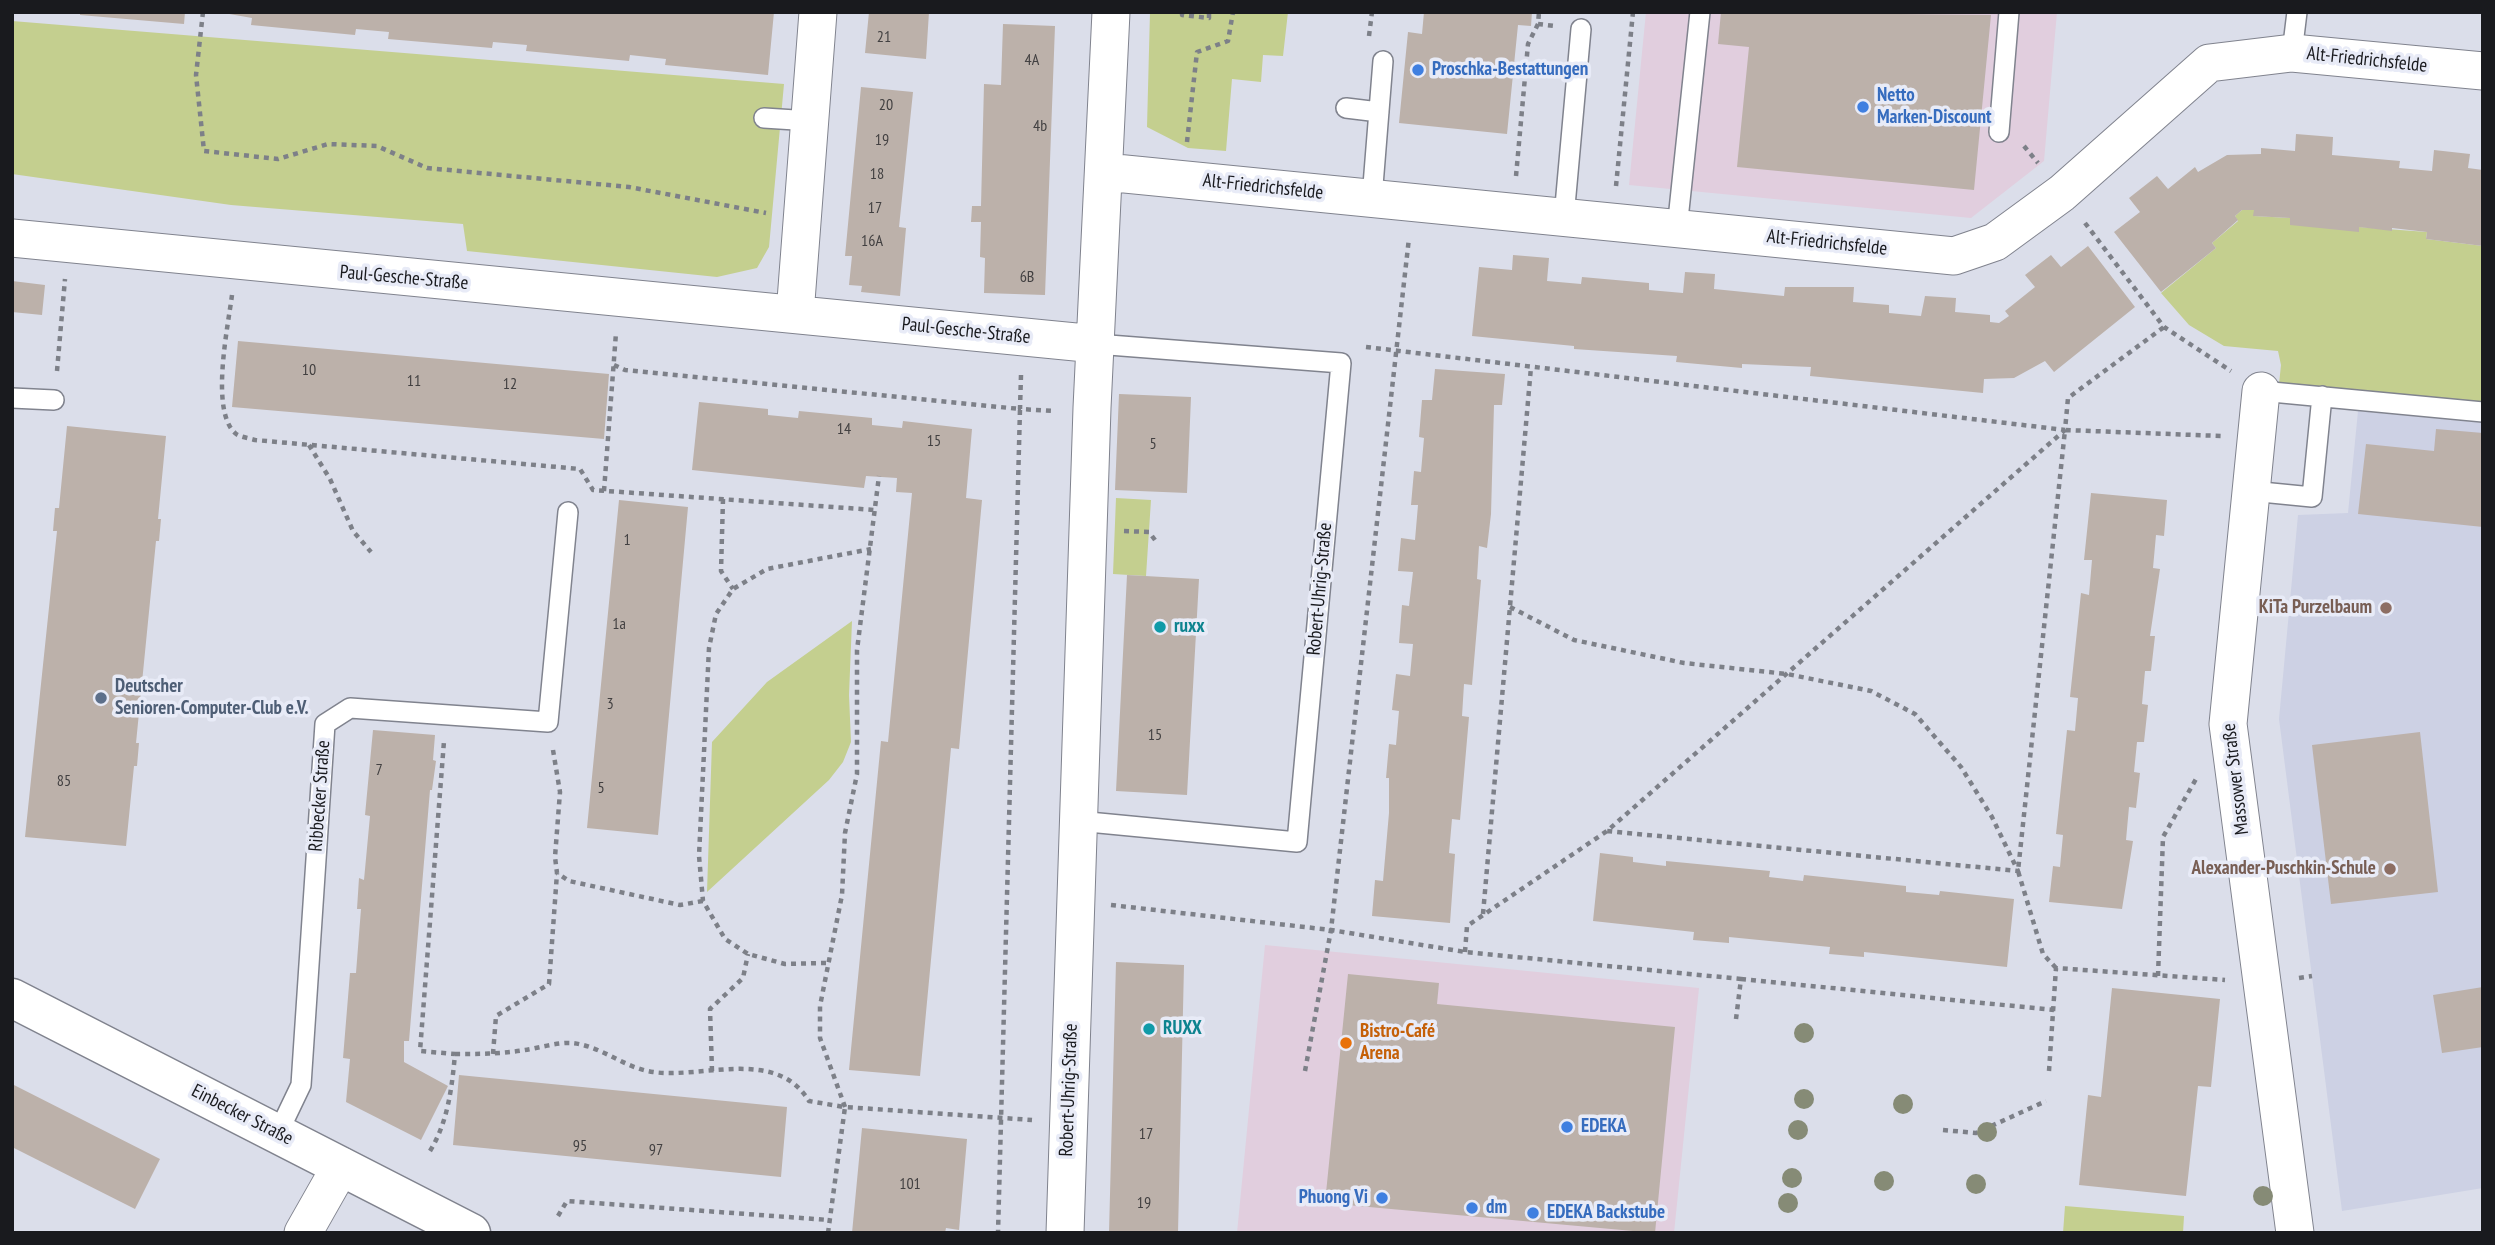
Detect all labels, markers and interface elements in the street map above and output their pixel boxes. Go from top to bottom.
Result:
house number: 21 [877,27,891,47]
street label: Alt-Friedrichsfelde [2306,42,2428,78]
house number: 4A [1025,50,1039,70]
place label: Proschka-Bestattungen [1432,59,1588,81]
marker: Proschka-Bestattungen [1410,62,1426,78]
place label: Netto Marken-Discount [1877,85,1991,129]
house number: 20 [879,95,893,115]
marker: Netto Marken-Discount [1855,99,1871,115]
house number: 4b [1033,116,1047,136]
house number: 19 [875,130,889,150]
house number: 18 [870,164,884,184]
street label: Alt-Friedrichsfelde [1202,169,1324,205]
house number: 17 [868,198,882,218]
street label: Alt-Friedrichsfelde [1766,225,1888,261]
house number: 16A [861,231,883,251]
street label: Paul-Gesche-Straße [339,261,469,295]
house number: 6B [1020,267,1034,287]
street label: Paul-Gesche-Straße [901,313,1031,349]
house number: 10 [302,360,316,380]
house number: 11 [407,371,421,391]
house number: 12 [503,374,517,394]
house number: 14 [837,419,851,439]
house number: 15 [927,431,941,451]
house number: 5 [1149,434,1157,454]
street label: Robert-Uhrig-Straße [1303,522,1337,656]
house number: 1 [623,530,631,550]
place label: KiTa Purzelbaum [2259,597,2372,619]
marker: KiTa Purzelbaum [2378,600,2394,616]
house number: 1a [612,614,626,634]
place label: ruxx [1174,616,1205,638]
marker: ruxx [1152,619,1168,635]
place label: Deutscher Senioren-Computer-Club e.V. [115,676,309,720]
marker: Deutscher Senioren-Computer-Club e.V. [93,690,109,706]
house number: 3 [606,694,614,714]
street label: Massower Straße [2218,722,2254,836]
house number: 15 [1148,725,1162,745]
street label: Ribbecker Straße [305,739,335,853]
house number: 7 [375,760,383,780]
house number: 85 [57,771,71,791]
house number: 5 [597,778,605,798]
place label: Alexander-Puschkin-Schule [2192,858,2376,880]
marker: Alexander-Puschkin-Schule [2382,861,2398,877]
place label: RUXX [1163,1018,1202,1040]
marker: RUXX [1141,1021,1157,1037]
place label: Bistro-Café Arena [1360,1021,1435,1065]
street label: Robert-Uhrig-Straße [1055,1023,1083,1157]
marker: Bistro-Café Arena [1338,1035,1354,1051]
street label: Einbecker Straße [187,1080,297,1150]
place label: EDEKA [1581,1116,1626,1138]
marker: EDEKA [1559,1119,1575,1135]
house number: 17 [1139,1124,1153,1144]
house number: 95 [573,1136,587,1156]
house number: 97 [649,1140,663,1160]
house number: 101 [899,1174,921,1194]
place label: Phuong Vi [1299,1187,1368,1209]
marker: Phuong Vi [1374,1190,1390,1206]
house number: 19 [1137,1193,1151,1213]
place label: dm [1486,1197,1507,1219]
marker: dm [1464,1200,1480,1216]
place label: EDEKA Backstube [1547,1202,1665,1224]
marker: EDEKA Backstube [1525,1205,1541,1221]

